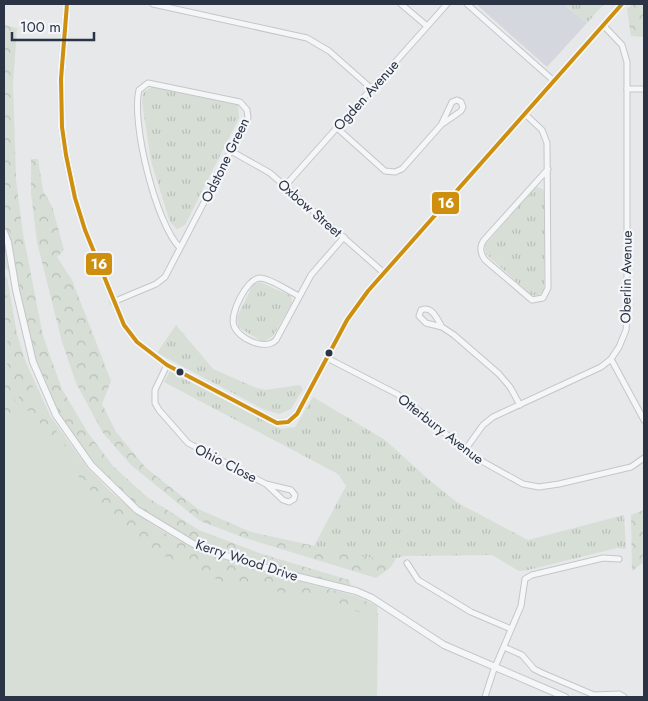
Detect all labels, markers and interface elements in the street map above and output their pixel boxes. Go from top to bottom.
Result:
scale bar [12,10,95,42]
text: 100 m [20,16,61,38]
street label: Ogden Avenue [329,55,403,135]
street label: Odstone Green [196,114,254,206]
street label: Oxbow Street [273,174,347,242]
line badge: 16 [431,191,460,215]
text: 16 [438,193,454,213]
street label: Oberlin Avenue [615,230,637,324]
line badge: 16 [85,252,113,276]
text: 16 [91,254,107,274]
unlabelled marker [324,348,334,358]
unlabelled marker [175,367,185,377]
street label: Otterbury Avenue [394,389,488,469]
street label: Ohio Close [192,439,260,487]
street label: Kerry Wood Drive [193,534,301,586]

